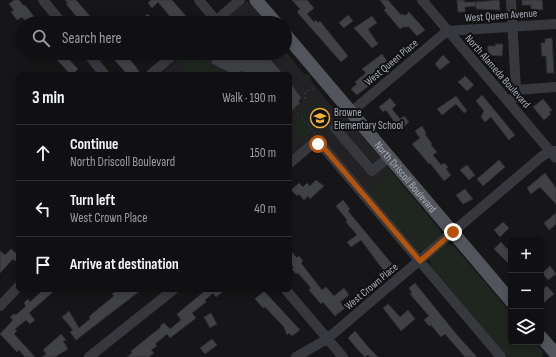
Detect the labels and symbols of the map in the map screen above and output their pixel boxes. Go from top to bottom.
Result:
street label: West Queen Avenue [464,6,538,25]
street label: North Alameda Boulevard [462,32,533,111]
street label: West Queen Place [362,36,421,88]
place label: Browne Elementary School [334,106,403,132]
school or university icon: Browne Elementary School [309,107,331,129]
route start [309,135,327,153]
street label: North Driscoll Boulevard [372,139,439,216]
route end [444,223,462,241]
street label: West Crown Place [342,260,401,312]

